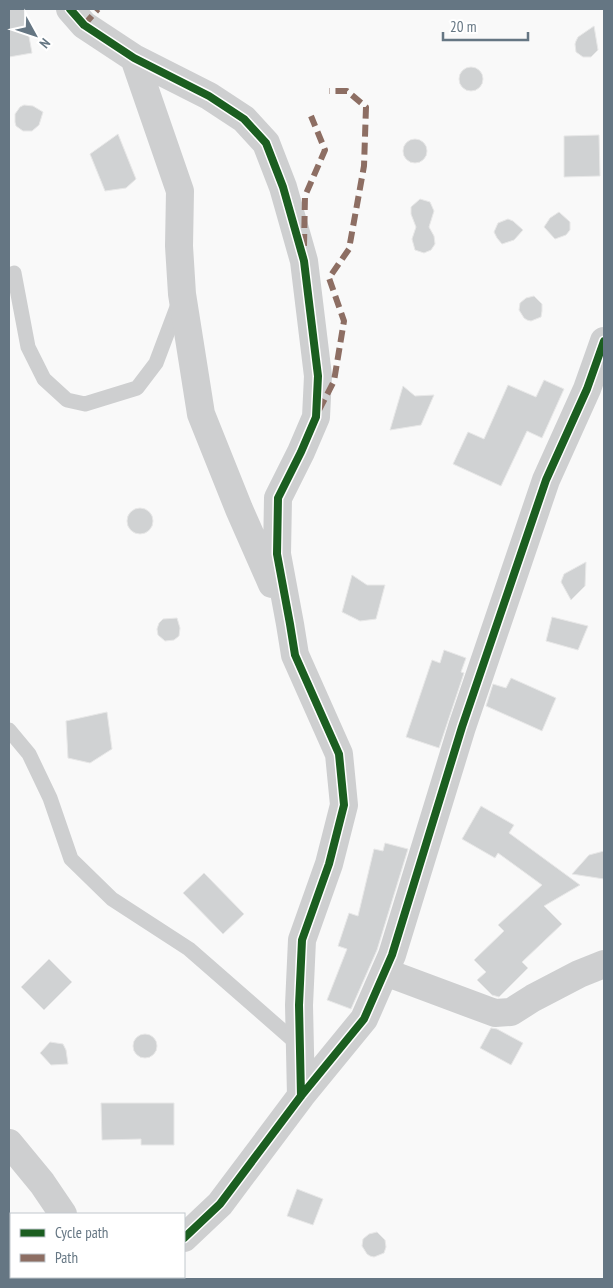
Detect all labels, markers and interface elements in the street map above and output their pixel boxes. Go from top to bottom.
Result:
north arrow [10,10,60,60]
scale bar [443,10,528,42]
text: 20 m [450,17,476,36]
text: N [36,35,54,52]
legend [10,1213,185,1278]
text: Cycle path [55,1223,108,1242]
text: Path [55,1248,78,1267]

